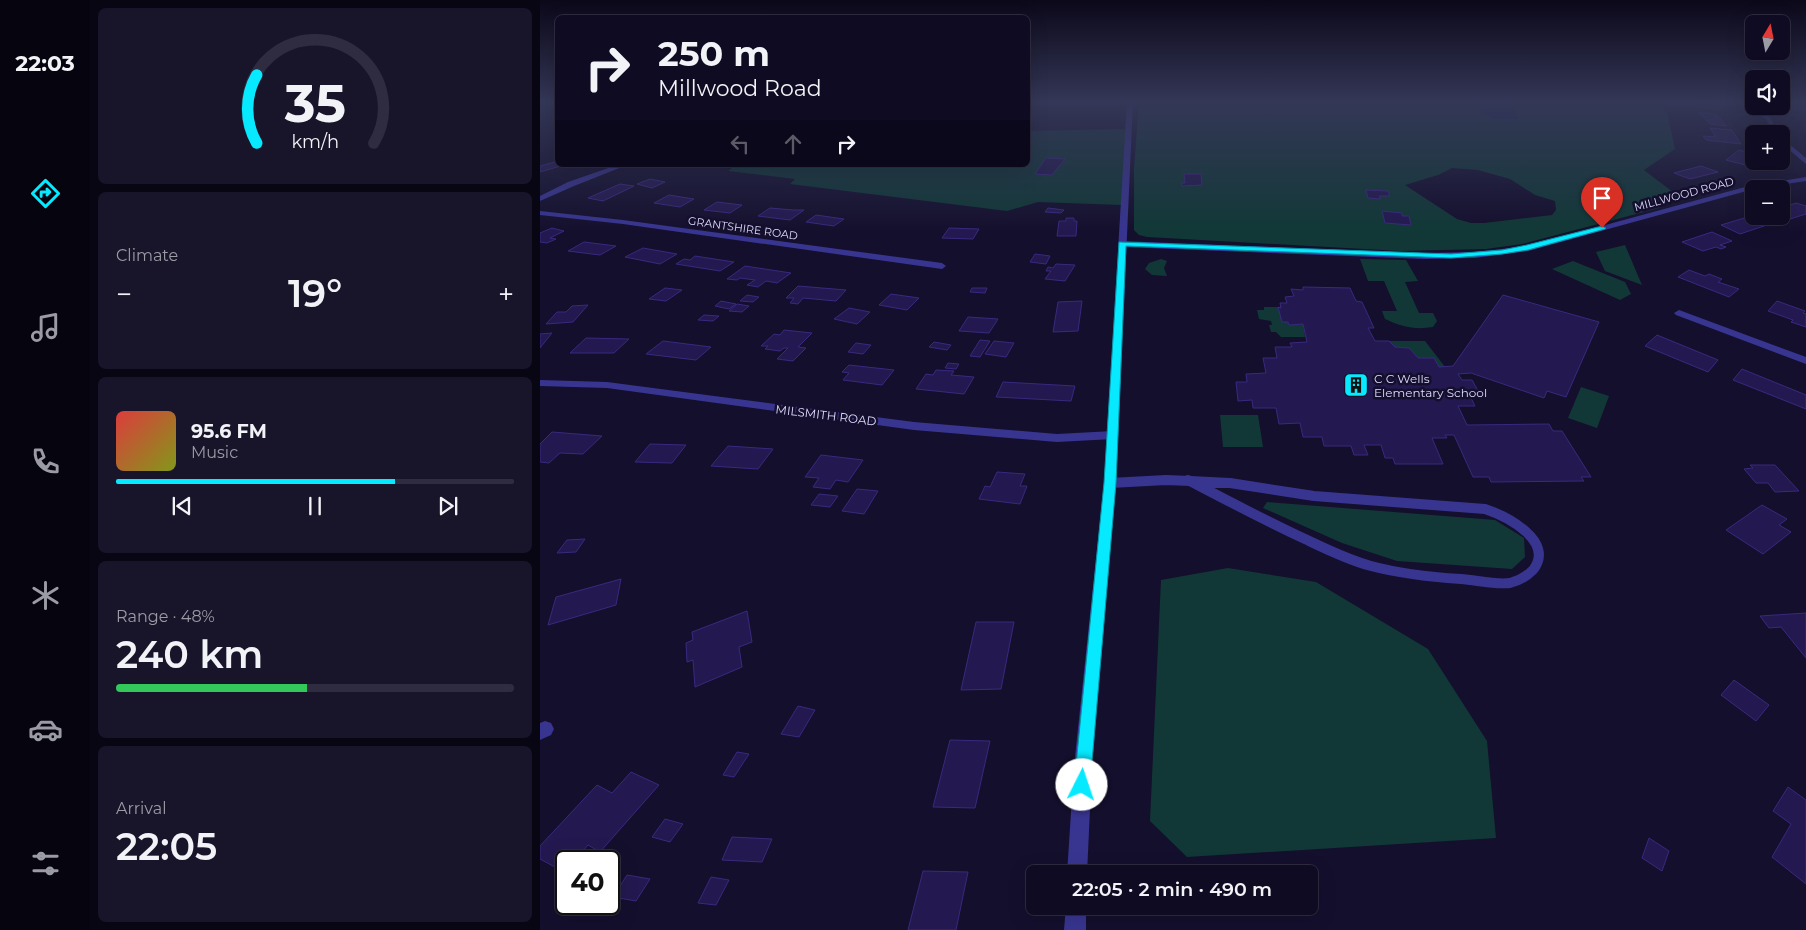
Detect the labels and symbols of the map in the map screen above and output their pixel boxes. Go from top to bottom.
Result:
north arrow [1745,15,1790,60]
street label: MILLWOOD ROAD [1633,174,1735,214]
pin [1581,177,1623,228]
street label: GRANTSHIRE ROAD [687,213,799,243]
place label: C C Wells Elementary School [1374,371,1487,400]
building icon: C C Wells Elementary School [1343,372,1369,398]
street label: MILSMITH ROAD [775,401,877,429]
position arrow [1055,758,1107,810]
speed limit sign: 40 [555,850,620,915]

